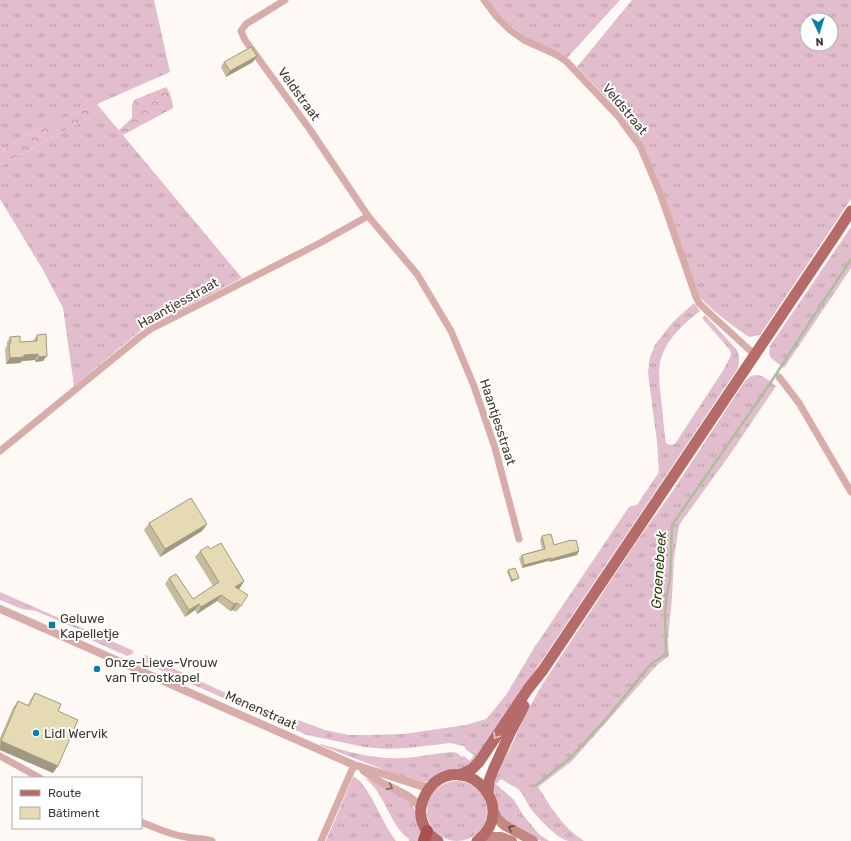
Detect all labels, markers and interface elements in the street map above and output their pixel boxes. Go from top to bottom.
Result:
north arrow [799,12,839,52]
text: N [815,35,824,48]
street label: Veldstraat [275,65,323,123]
street label: Veldstraat [599,80,651,138]
street label: Haantjesstraat [135,275,221,331]
street label: Haantjesstraat [477,377,519,467]
water label: Groenebeek [648,530,670,610]
place label: Geluwe Kapelletje [60,611,119,641]
marker: Geluwe Kapelletje [47,620,57,630]
place label: Onze-Lieve-Vrouw van Troostkapel [105,655,218,685]
marker: Onze-Lieve-Vrouw van Troostkapel [92,664,102,674]
street label: Menenstraat [223,688,299,732]
place label: Lidl Wervik [44,726,108,741]
marker: Lidl Wervik [31,728,41,738]
one-way arrow [494,732,501,739]
legend [12,777,142,829]
one-way arrow [386,782,394,790]
text: Route [48,786,82,800]
text: Bâtiment [48,806,100,820]
one-way arrow [507,826,515,833]

